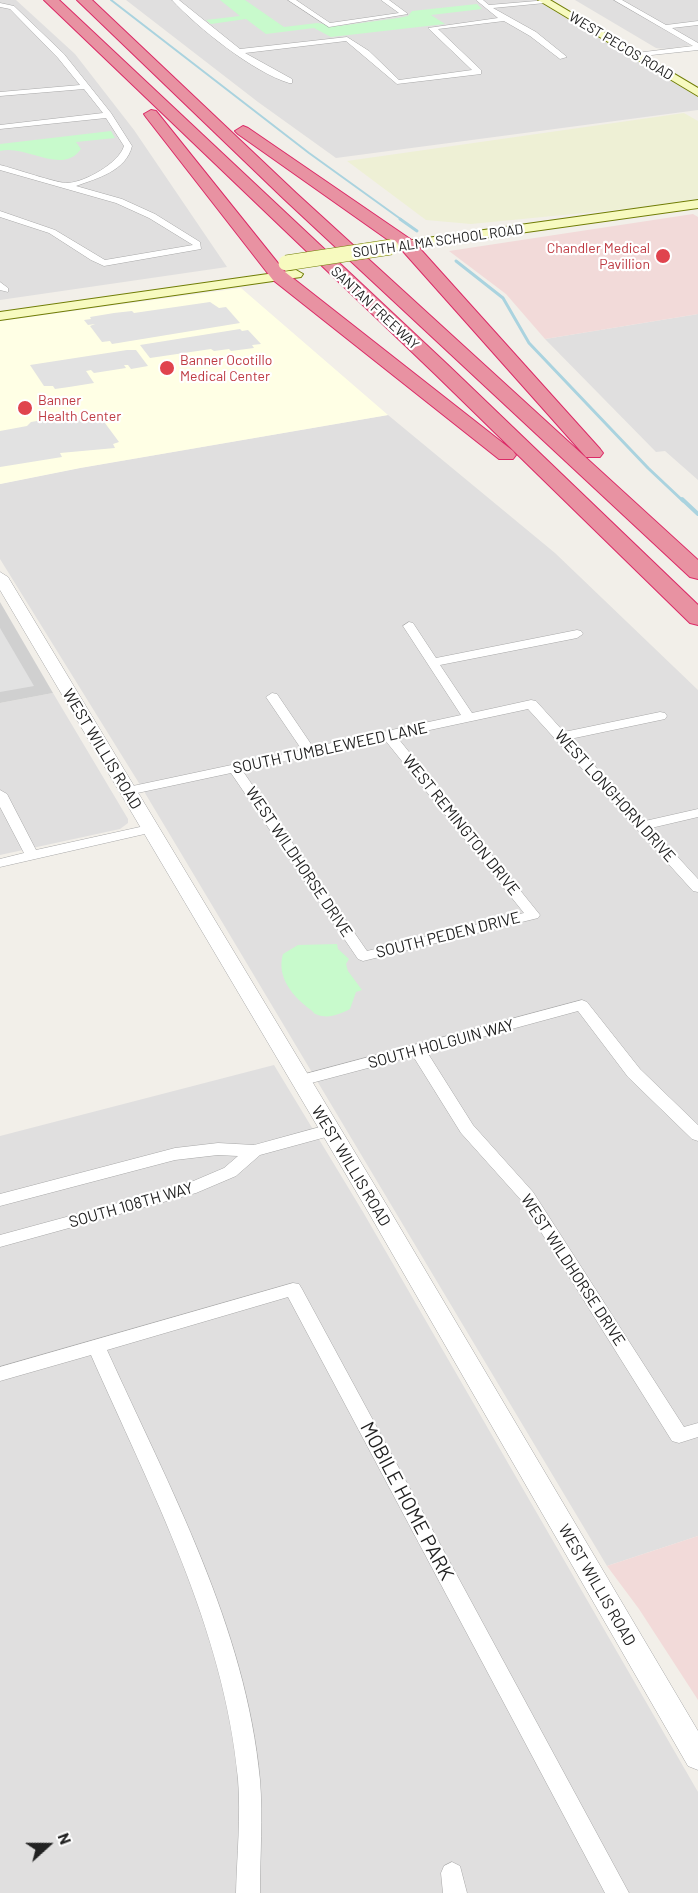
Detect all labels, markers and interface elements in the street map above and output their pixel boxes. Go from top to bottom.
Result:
street label: WEST PECOS ROAD [566,8,676,84]
street label: SOUTH ALMA SCHOOL ROAD [352,221,524,261]
place label: Chandler Medical Pavillion [547,240,650,272]
marker: Chandler Medical Pavillion [654,247,672,265]
street label: SANTAN FREEWAY [328,263,422,353]
place label: Banner Ocotillo Medical Center [180,352,272,384]
marker: Banner Ocotillo Medical Center [158,359,176,377]
place label: Banner Health Center [38,392,121,424]
marker: Banner Health Center [16,399,34,417]
street label: WEST WILLIS ROAD [58,685,146,813]
street label: SOUTH TUMBLEWEED LANE [231,718,429,778]
street label: WEST LONGHORN DRIVE [551,726,679,866]
street label: WEST REMINGTON DRIVE [398,751,524,899]
street label: WEST WILDHORSE DRIVE [242,783,356,941]
street label: SOUTH PEDEN DRIVE [374,908,522,962]
street label: SOUTH HOLGUIN WAY [366,1015,516,1073]
street label: WEST WILLIS ROAD [307,1102,395,1230]
street label: SOUTH 108TH WAY [67,1178,195,1232]
street label: WEST WILDHORSE DRIVE [517,1190,629,1350]
street label: MOBILE HOME PARK [355,1418,459,1584]
street label: WEST WILLIS ROAD [554,1521,640,1649]
north arrow [18,1815,78,1875]
text: N [54,1830,76,1847]

